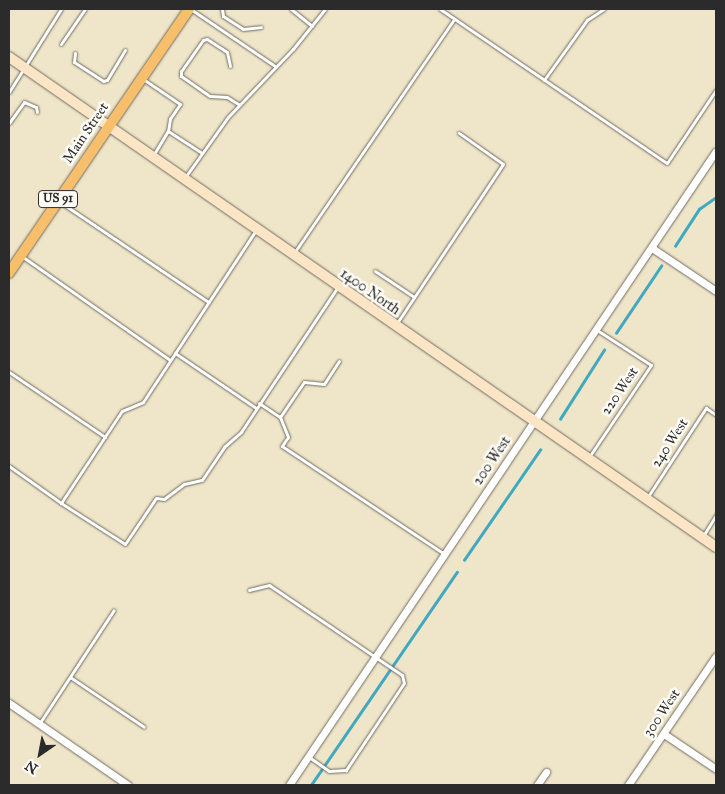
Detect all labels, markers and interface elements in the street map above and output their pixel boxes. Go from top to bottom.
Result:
street label: Main Street [60,99,112,167]
road number: US 91 [38,190,78,208]
street label: 1400 North [337,265,403,319]
street label: 220 West [598,364,642,418]
street label: 240 West [648,416,692,470]
street label: 200 West [470,434,514,488]
street label: 300 West [640,686,684,740]
north arrow [15,729,65,779]
text: N [22,757,41,777]

